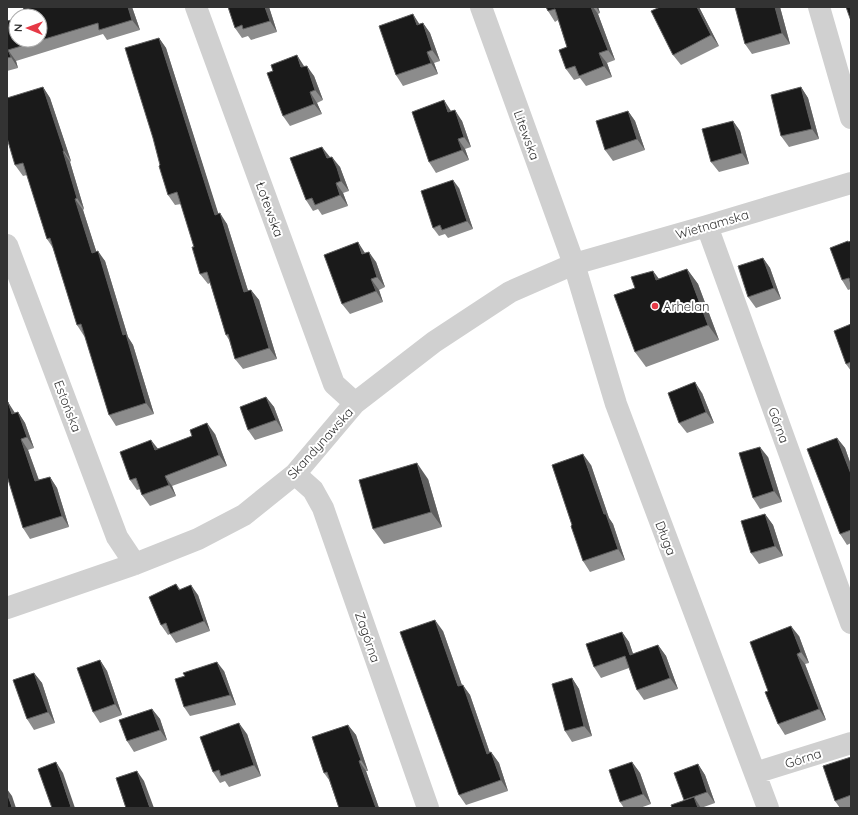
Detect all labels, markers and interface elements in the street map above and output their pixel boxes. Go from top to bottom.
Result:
north arrow [8,8,48,48]
text: N [11,24,25,32]
street label: Litewska [511,108,543,162]
street label: Łotewska [253,179,287,239]
street label: Wietnamska [674,206,750,242]
place label: Arhelan [663,298,710,314]
marker: Arhelan [650,301,660,311]
street label: Estońska [51,378,85,434]
street label: Skandynawska [284,404,356,482]
street label: Górna [765,405,793,445]
street label: Długa [652,519,680,557]
street label: Zagórna [352,610,384,664]
street label: Górna [783,745,823,771]

